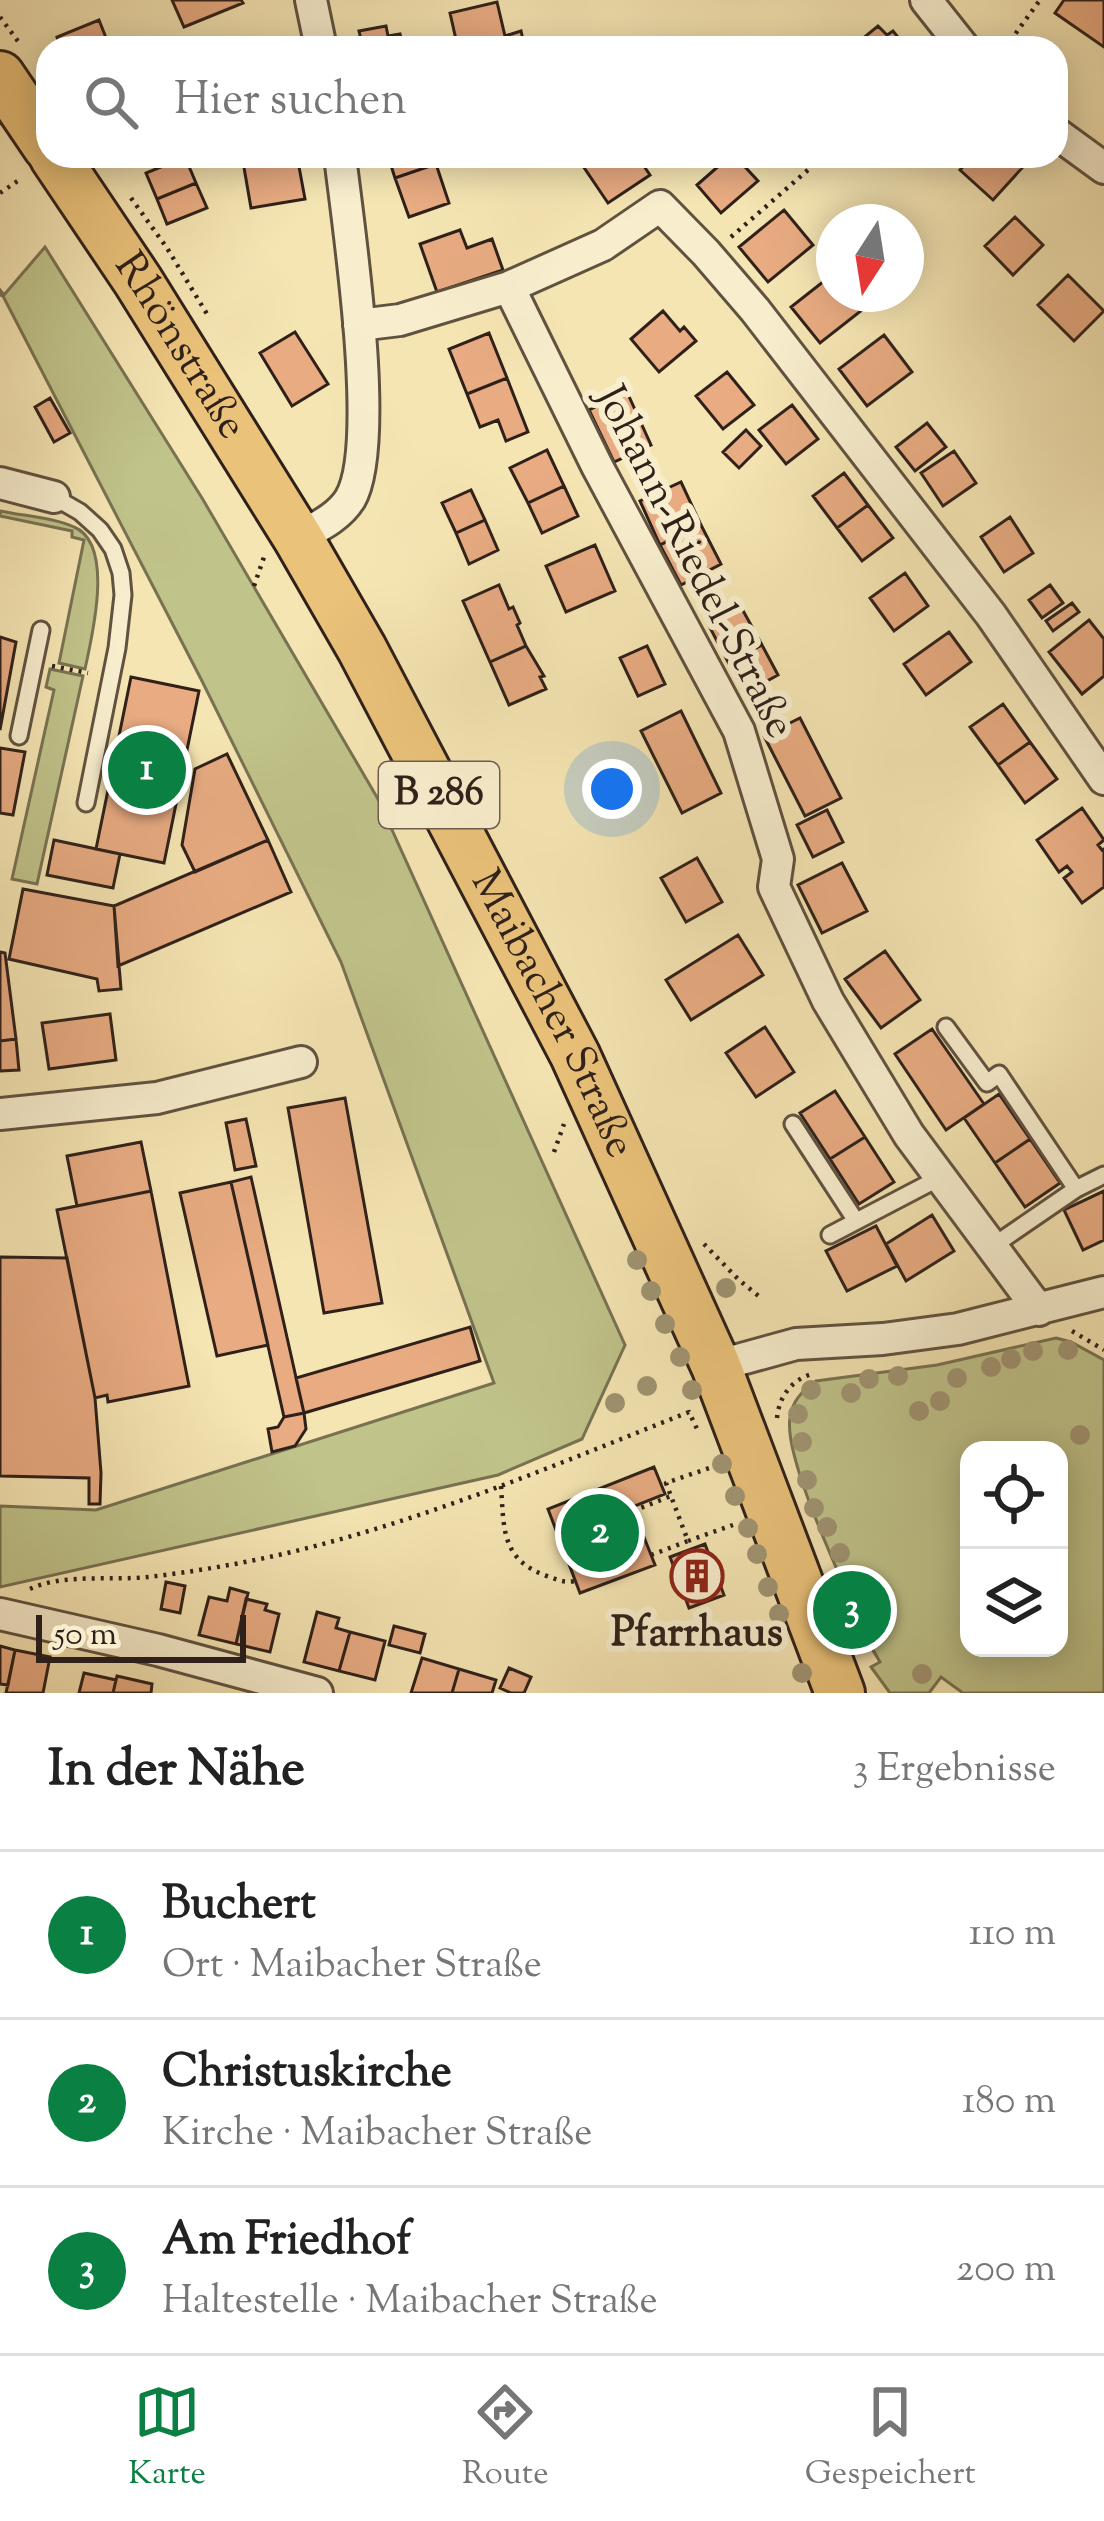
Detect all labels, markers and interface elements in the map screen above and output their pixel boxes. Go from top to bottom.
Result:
search box [36,36,1068,168]
icon: search [78,69,144,135]
text: Hier suchen [174,70,407,135]
north arrow [816,204,924,312]
street label: Rhönstraße [98,241,260,452]
street label: Johann-Riedel-Straße [577,375,808,750]
pin: 1 [108,725,186,815]
your location [582,759,642,819]
road number: B 286 [379,762,499,828]
street label: Maibacher Straße [453,860,648,1168]
map controls [960,1441,1068,1657]
button: locate [960,1441,1068,1549]
pin: 2 [561,1488,639,1578]
building icon: Pfarrhaus [669,1548,725,1604]
button: layers [960,1549,1068,1657]
pin: 3 [813,1565,891,1655]
place label: Pfarrhaus [611,1605,783,1665]
scale bar [36,1609,246,1662]
text: 50 m [54,1612,117,1660]
text: In der Nähe [48,1735,305,1808]
text: 3 Ergebnisse [853,1743,1056,1799]
text: Buchert [162,1874,316,1939]
text: 1 [80,1907,94,1963]
text: 110 m [969,1907,1056,1963]
text: Ort · Maibacher Straße [162,1939,542,1995]
text: Christuskirche [162,2042,452,2107]
text: 2 [78,2075,96,2131]
text: 180 m [962,2075,1056,2131]
text: Kirche · Maibacher Straße [162,2107,593,2163]
text: Am Friedhof [162,2210,412,2275]
text: 3 [79,2243,95,2299]
text: 200 m [956,2243,1056,2299]
text: Haltestelle · Maibacher Straße [162,2275,658,2331]
tab: Karte [128,2379,206,2499]
tab: Route [462,2379,549,2499]
tab: Gespeichert [805,2379,976,2499]

